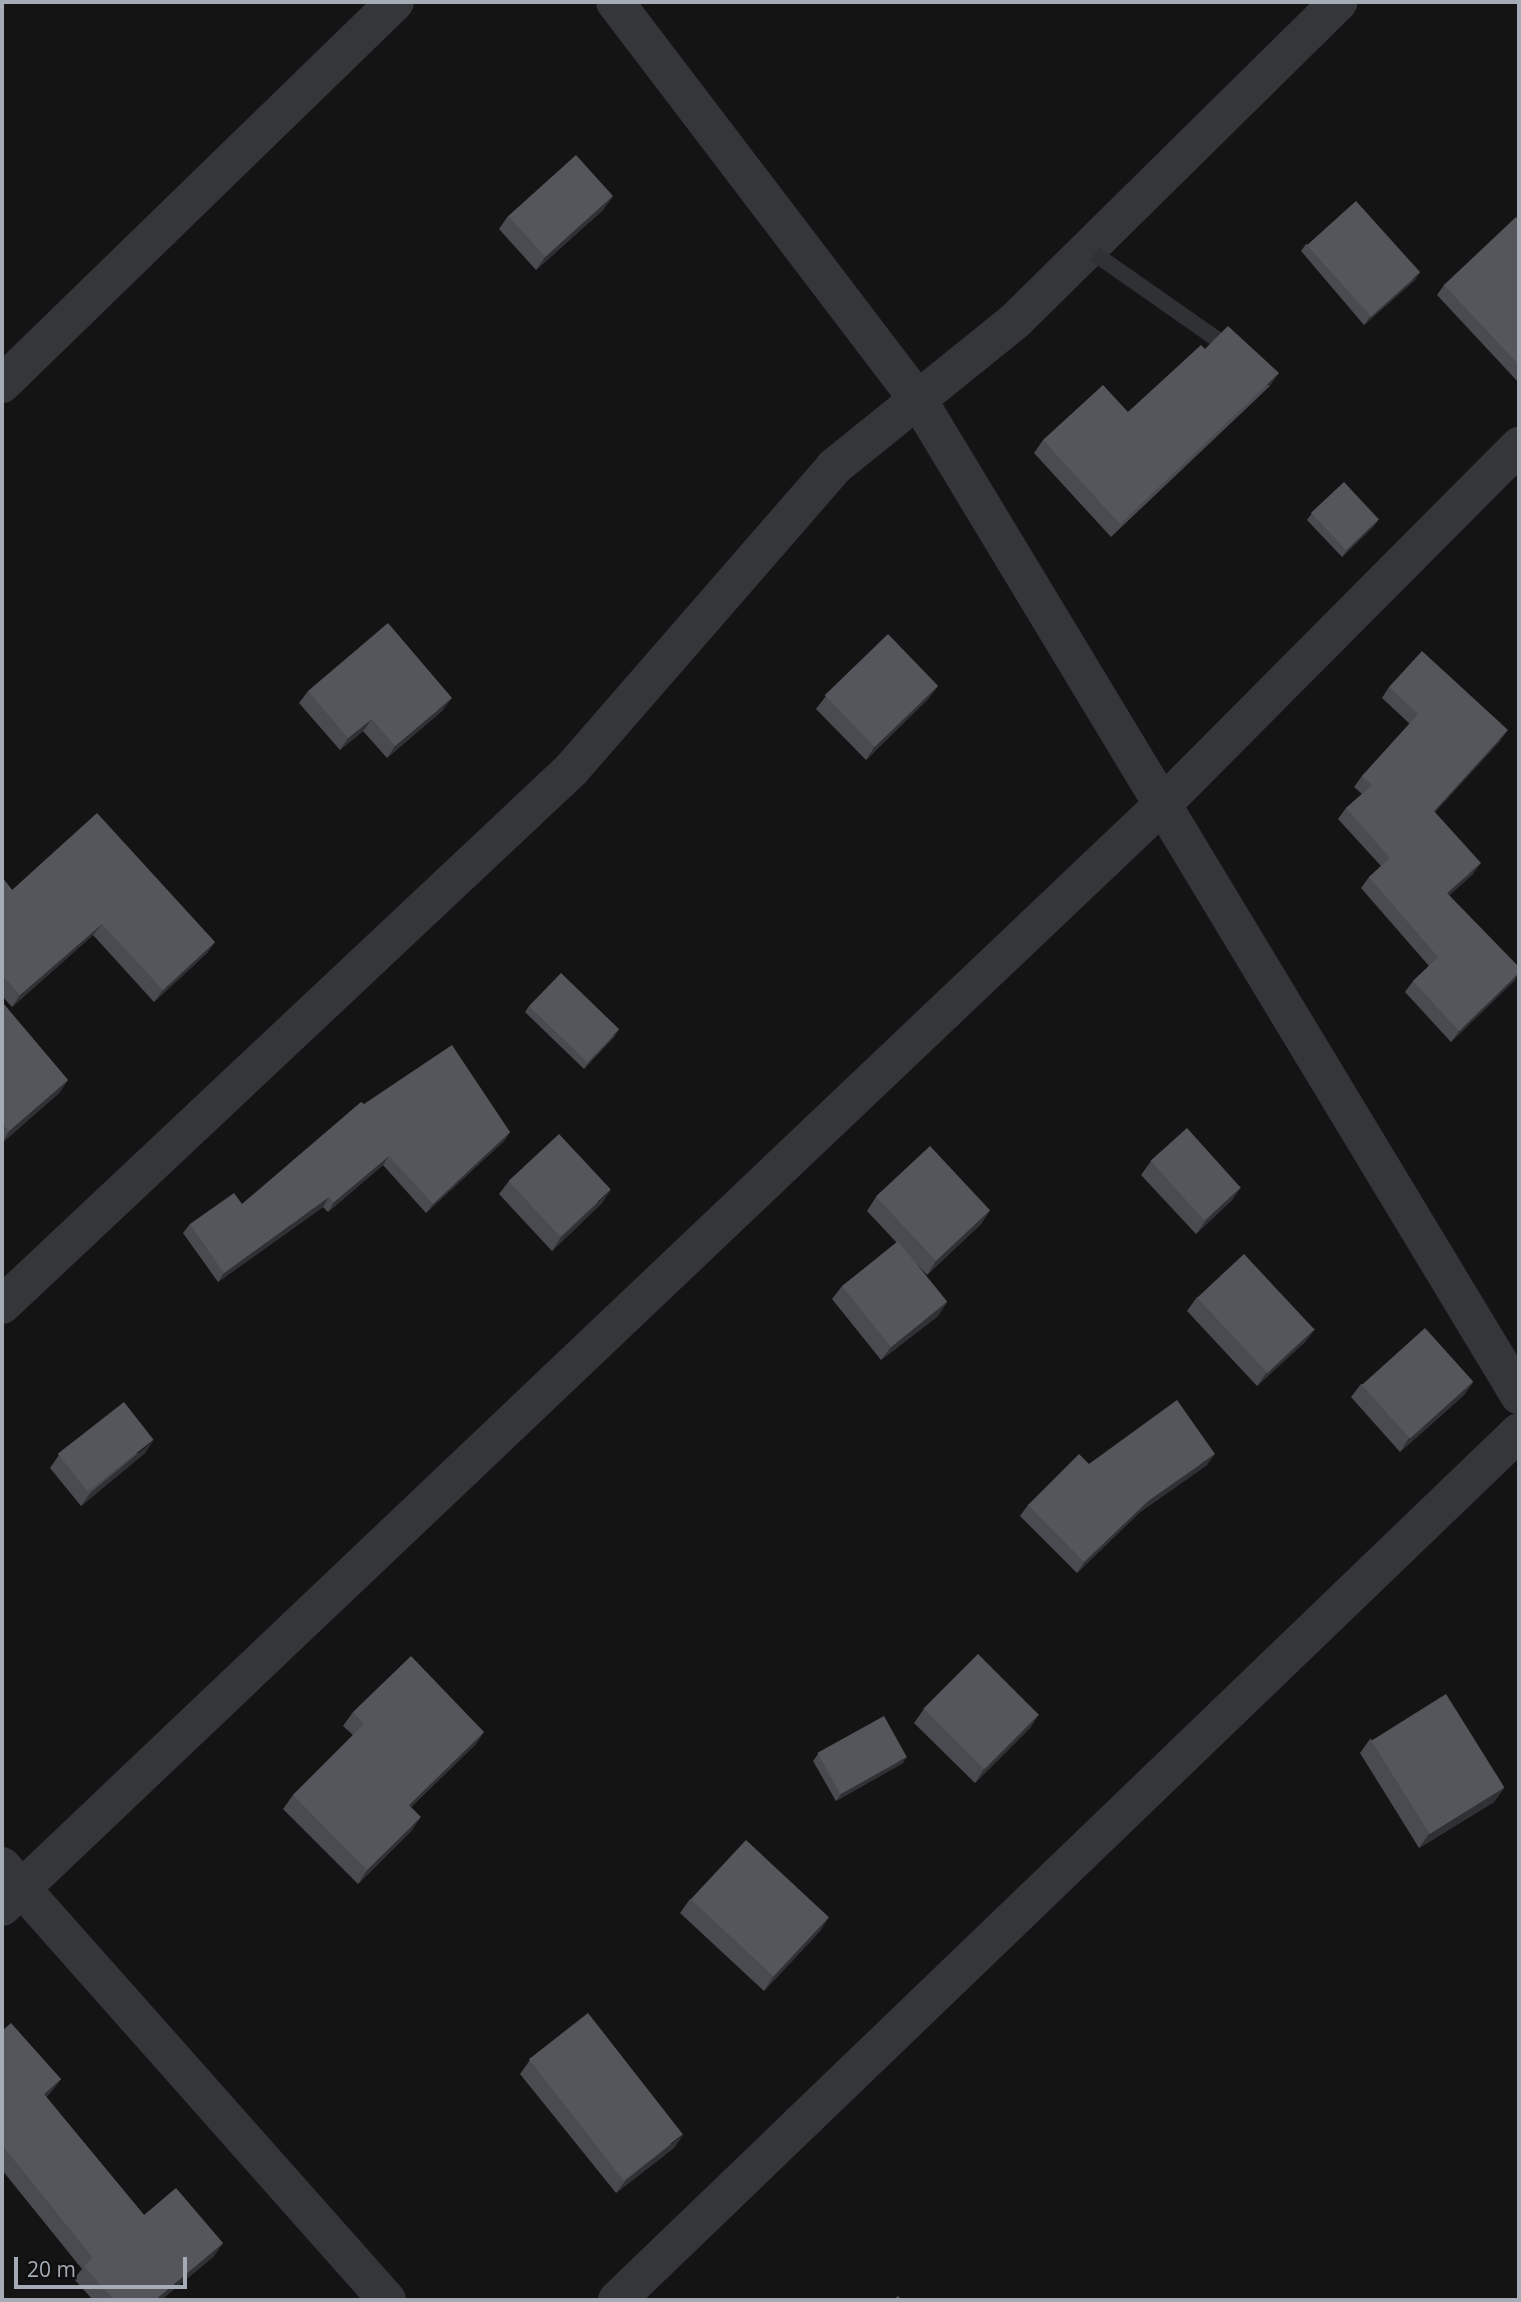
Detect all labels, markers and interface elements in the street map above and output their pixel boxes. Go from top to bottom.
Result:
scale bar [18,2242,191,2286]
text: 20 m [27,2255,76,2283]

